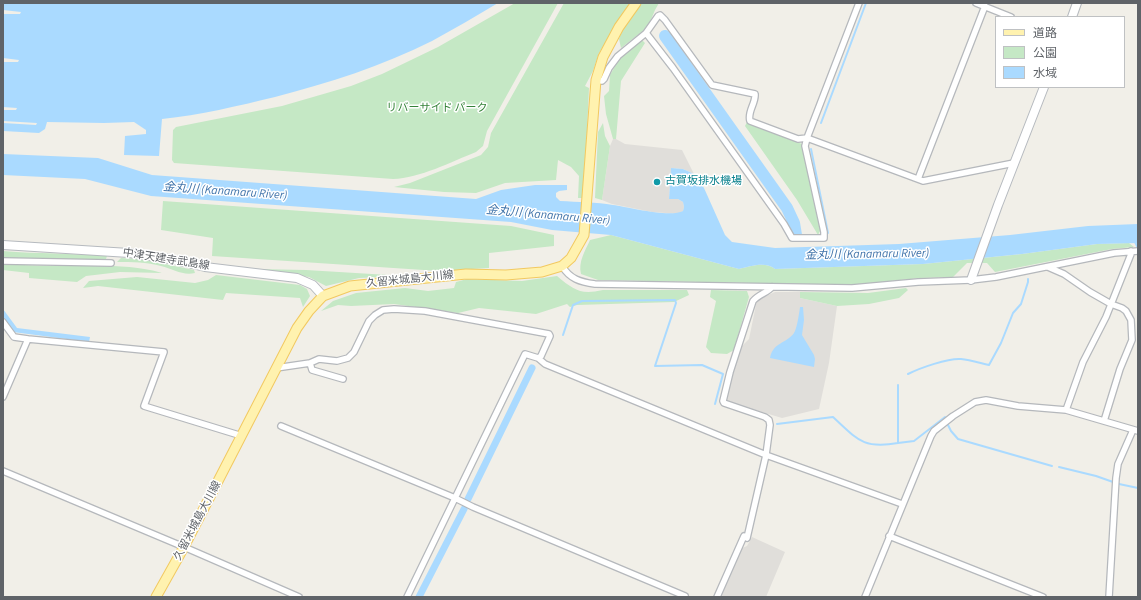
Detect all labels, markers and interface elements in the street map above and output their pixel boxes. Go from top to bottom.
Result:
legend [995,16,1125,88]
text: 道路 [1033,25,1057,42]
text: 公園 [1033,45,1057,62]
text: 水域 [1033,65,1057,82]
park label: リバーサイド パーク [386,102,488,116]
place label: 古賀坂排水機場 [665,175,742,189]
marker: 古賀坂排水機場 [652,177,662,187]
water label: 金丸川 (Kanamaru River) [162,180,288,204]
water label: 金丸川 (Kanamaru River) [485,203,611,229]
street label: 中津天建寺武島線 [122,247,210,273]
water label: 金丸川 (Kanamaru River) [805,247,929,263]
street label: 久留米城島大川線 [366,269,454,291]
street label: 久留米城島大川線 [172,479,224,563]

